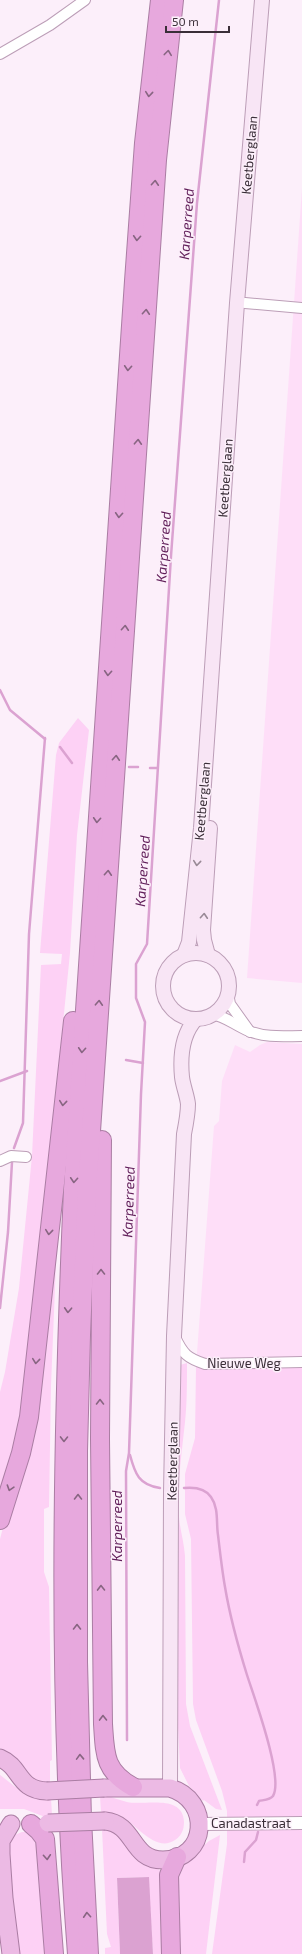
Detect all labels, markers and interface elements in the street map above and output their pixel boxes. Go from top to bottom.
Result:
scale bar [166,8,229,34]
text: 50 m [172,14,199,28]
one-way arrow [163,50,172,56]
one-way arrow [145,91,154,97]
street label: Keetberglaan [238,115,260,195]
one-way arrow [151,180,160,186]
water label: Karperreed [175,188,197,260]
one-way arrow [133,235,142,241]
one-way arrow [142,309,151,315]
one-way arrow [124,365,133,371]
street label: Keetberglaan [214,438,236,518]
one-way arrow [134,439,143,445]
water label: Karperreed [152,511,174,583]
one-way arrow [114,512,123,518]
one-way arrow [120,625,129,631]
one-way arrow [104,670,113,676]
one-way arrow [112,755,121,761]
street label: Keetberglaan [191,761,213,841]
one-way arrow [93,817,102,823]
water label: Karperreed [131,835,153,907]
one-way arrow [193,859,202,866]
one-way arrow [104,870,113,877]
one-way arrow [200,913,208,919]
one-way arrow [95,1000,104,1006]
one-way arrow [78,1047,87,1053]
one-way arrow [59,1100,68,1106]
water label: Karperreed [118,1166,138,1238]
one-way arrow [70,1177,79,1183]
one-way arrow [45,1229,54,1235]
one-way arrow [96,1269,105,1275]
one-way arrow [64,1307,72,1313]
street label: Nieuwe Weg [207,1355,281,1371]
one-way arrow [31,1358,40,1364]
one-way arrow [96,1399,104,1405]
street label: Keetberglaan [163,1421,181,1501]
one-way arrow [60,1436,68,1442]
one-way arrow [6,1485,15,1492]
water label: Karperreed [108,1490,125,1562]
one-way arrow [74,1494,82,1500]
one-way arrow [97,1585,105,1591]
one-way arrow [73,1624,82,1630]
one-way arrow [99,1715,107,1721]
one-way arrow [76,1754,85,1760]
street label: Canadastraat [211,1815,291,1831]
one-way arrow [42,1854,51,1860]
one-way arrow [82,1912,91,1918]

